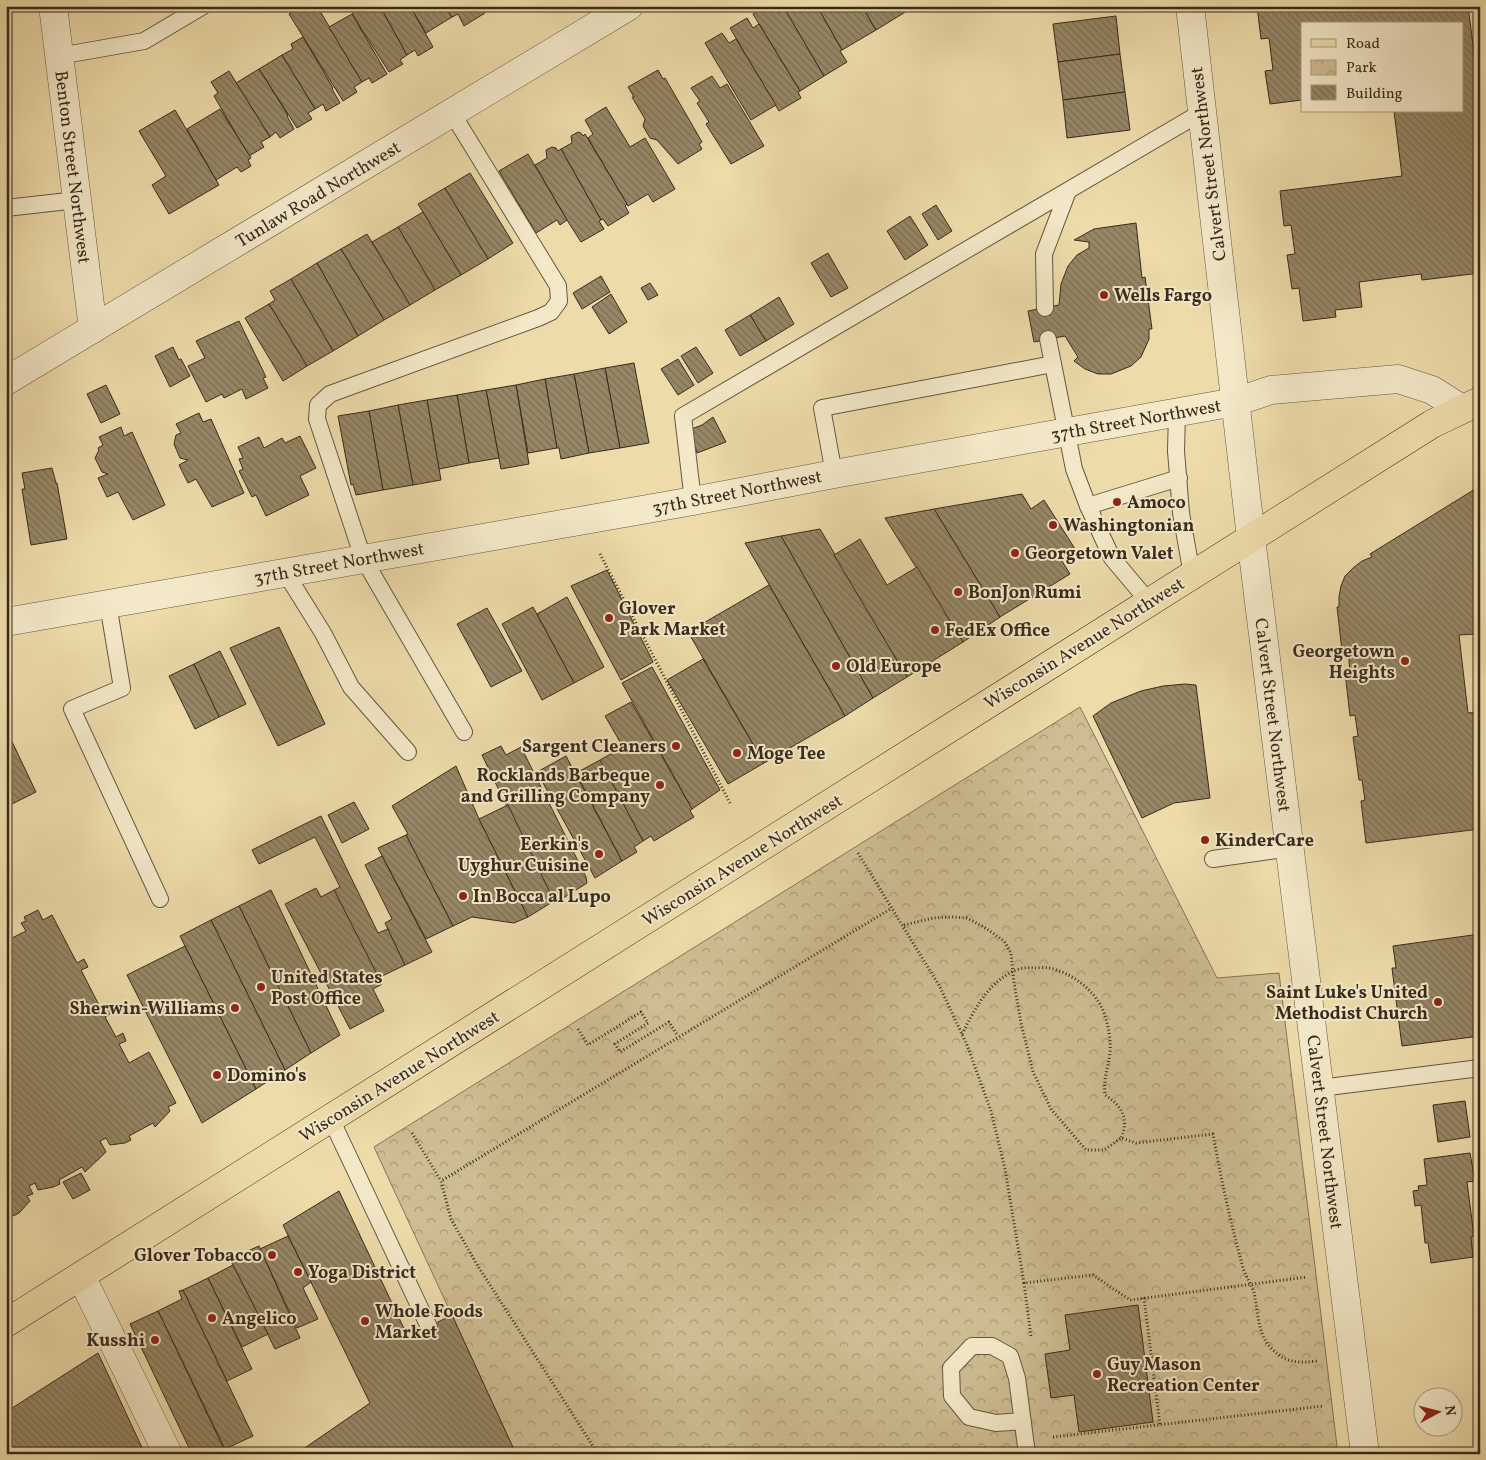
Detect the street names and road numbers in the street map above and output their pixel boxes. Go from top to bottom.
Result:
street label: Calvert Street Northwest [1185,65,1234,262]
street label: Benton Street Northwest [47,69,96,265]
street label: Tunlaw Road Northwest [231,136,406,255]
street label: 37th Street Northwest [1049,394,1223,449]
street label: 37th Street Northwest [650,465,824,522]
street label: 37th Street Northwest [252,537,426,592]
street label: Wisconsin Avenue Northwest [980,572,1190,716]
street label: Calvert Street Northwest [1247,617,1296,814]
street label: Wisconsin Avenue Northwest [638,789,848,933]
street label: Wisconsin Avenue Northwest [295,1005,505,1149]
street label: Calvert Street Northwest [1299,1034,1348,1231]

